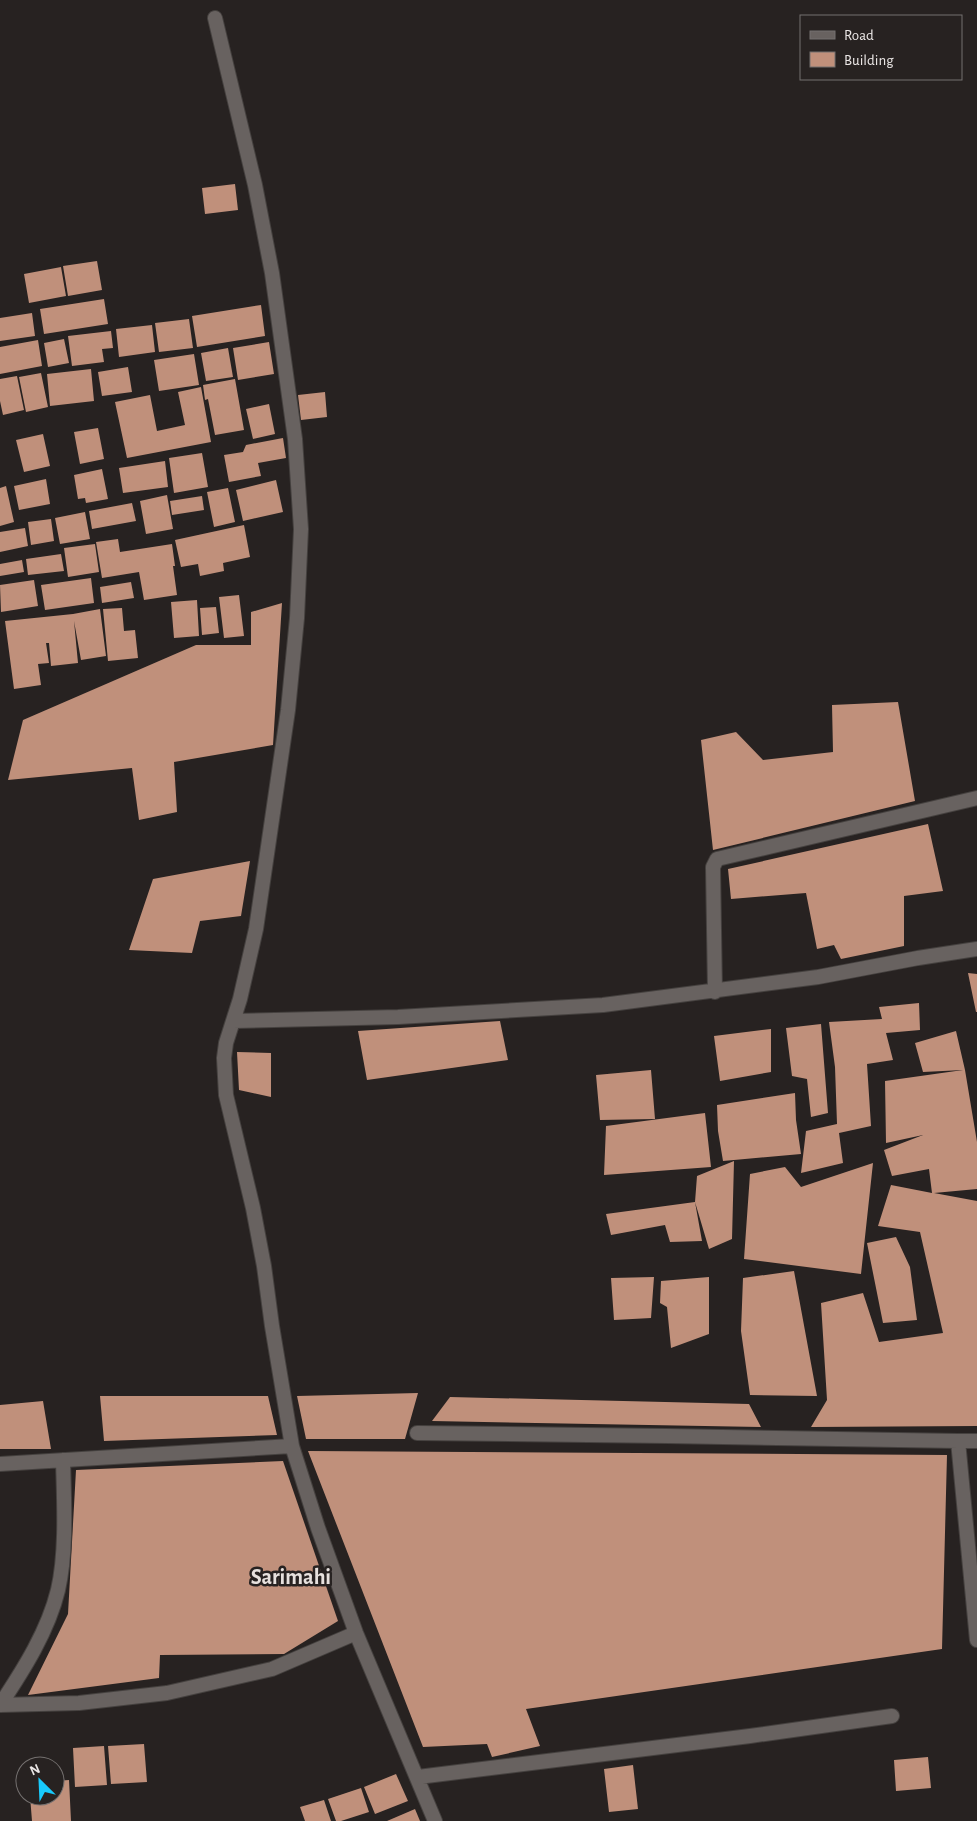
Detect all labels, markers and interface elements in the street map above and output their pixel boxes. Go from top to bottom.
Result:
legend [800,15,962,80]
text: Road [844,28,874,43]
text: Building [844,53,894,68]
district label: Sarimahi [251,1566,331,1588]
north arrow [15,1756,65,1806]
text: N [28,1762,42,1778]

